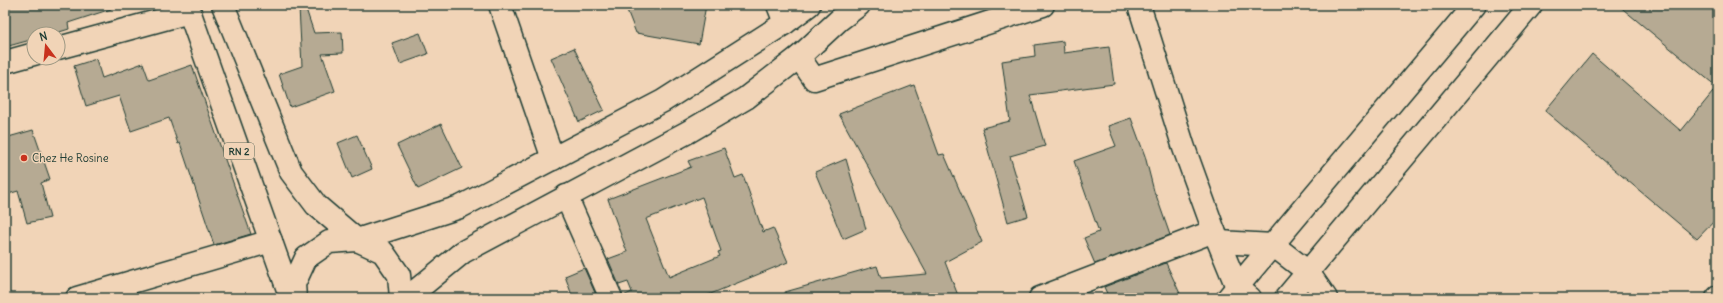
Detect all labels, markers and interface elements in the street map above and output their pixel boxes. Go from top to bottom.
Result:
north arrow [26,26,66,66]
text: N [38,29,49,44]
road number: RN 2 [224,143,254,159]
place label: Chez He Rosine [32,151,109,165]
marker: Chez He Rosine [19,153,29,163]

